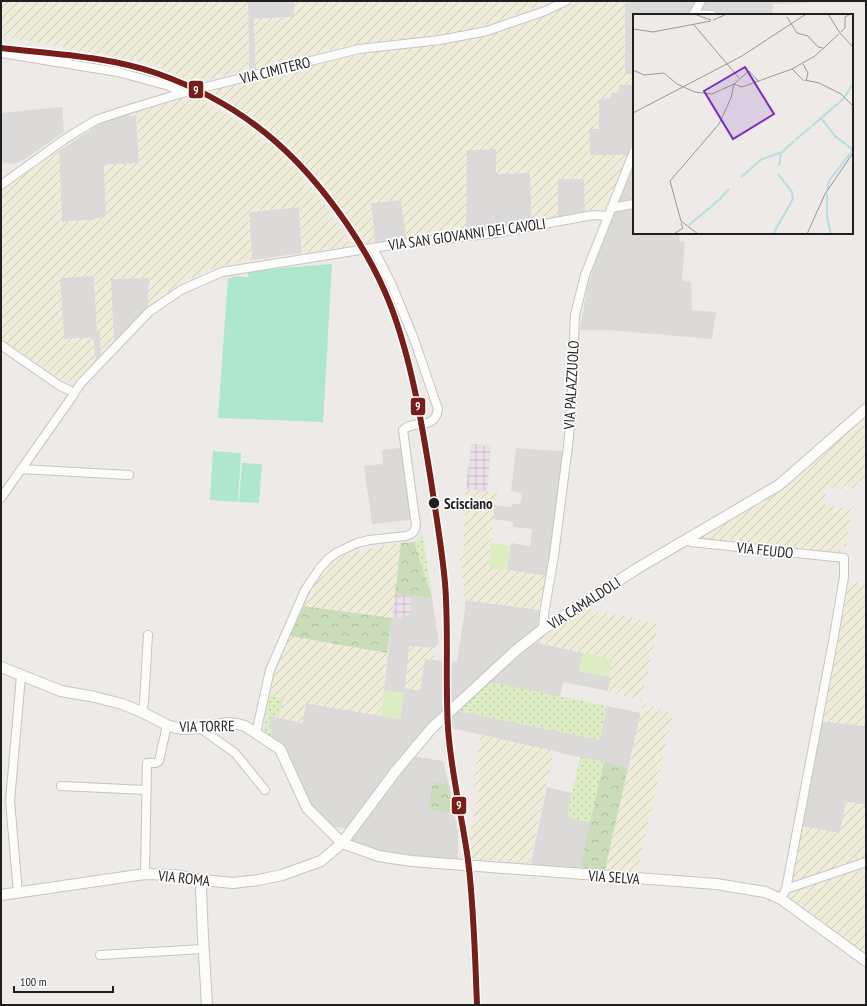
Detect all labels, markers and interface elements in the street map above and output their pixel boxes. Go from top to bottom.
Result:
inset map [633,14,853,234]
street label: VIA CIMITERO [237,52,312,88]
line badge: 9 [188,80,204,99]
text: 9 [193,83,199,97]
street label: VIA SAN GIOVANNI DEI CAVOLI [386,214,547,255]
street label: VIA PALAZZUOLO [559,340,583,431]
line badge: 9 [410,397,426,416]
text: 9 [415,399,421,413]
place label: Scisciano [444,494,493,513]
marker: Scisciano [427,496,441,510]
street label: VIA FEUDO [735,537,794,562]
street label: VIA CAMALDOLI [543,573,624,634]
street label: VIA TORRE [178,716,235,736]
line badge: 9 [451,796,467,815]
text: 9 [456,798,462,812]
street label: VIA ROMA [156,866,212,890]
street label: VIA SELVA [587,866,641,888]
scale bar [14,968,113,994]
text: 100 m [20,974,47,989]

